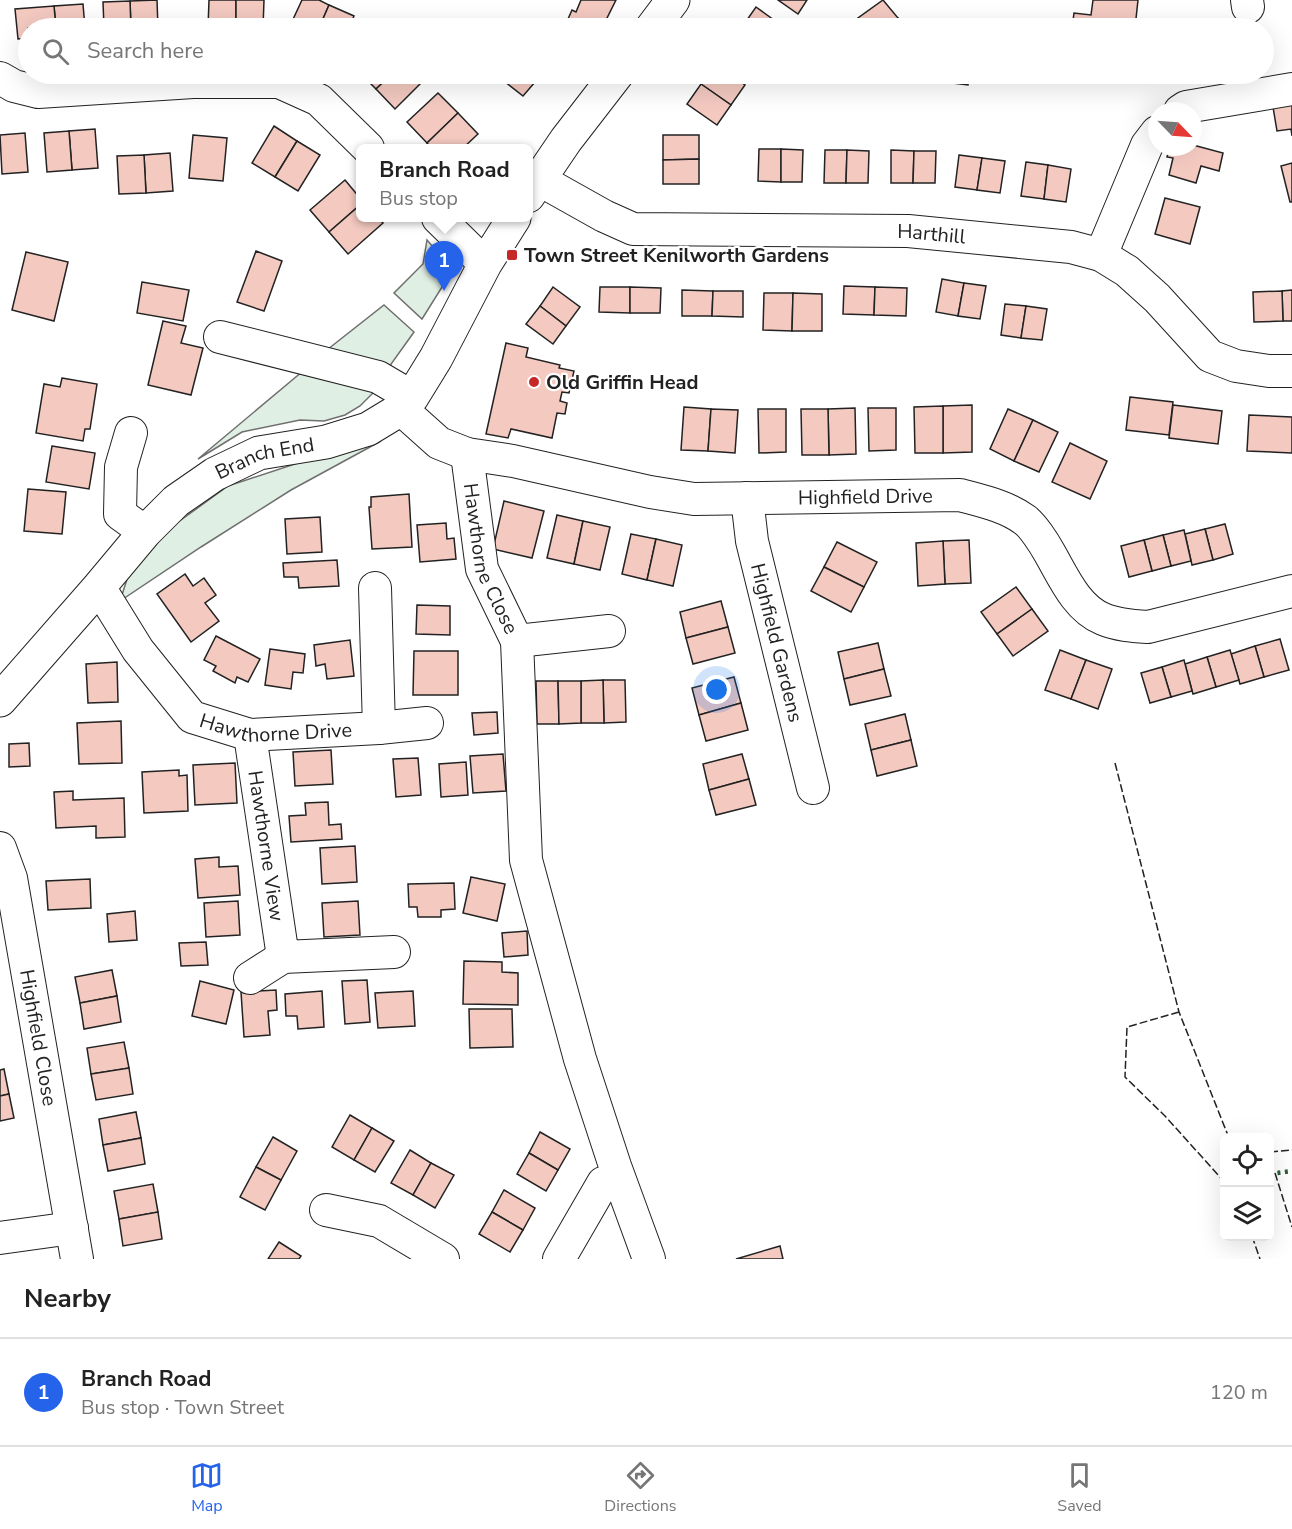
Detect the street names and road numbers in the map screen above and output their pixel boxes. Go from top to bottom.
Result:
street label: Harthill [897,217,967,250]
street label: Branch End [210,431,316,486]
street label: Hawthorne Close [457,481,525,638]
street label: Highfield Drive [798,482,933,511]
street label: Highfield Gardens [744,560,810,725]
street label: Hawthorne Drive [196,707,353,749]
street label: Hawthorne View [242,768,291,923]
street label: Highfield Close [14,967,64,1108]

